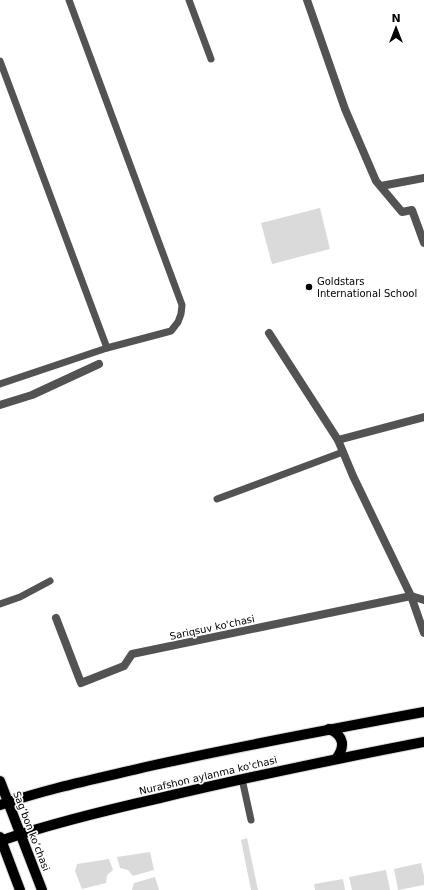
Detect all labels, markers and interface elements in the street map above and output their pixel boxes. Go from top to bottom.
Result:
north arrow [376,8,416,48]
text: N [391,12,401,25]
place label: Goldstars International School [317,276,417,299]
marker: Goldstars International School [304,282,314,292]
street label: Sariqsuv ko'chasi [169,613,256,642]
street label: Nurafshon aylanma ko'chasi [138,754,278,797]
street label: Sag’bon ko’chasi [11,790,52,873]

